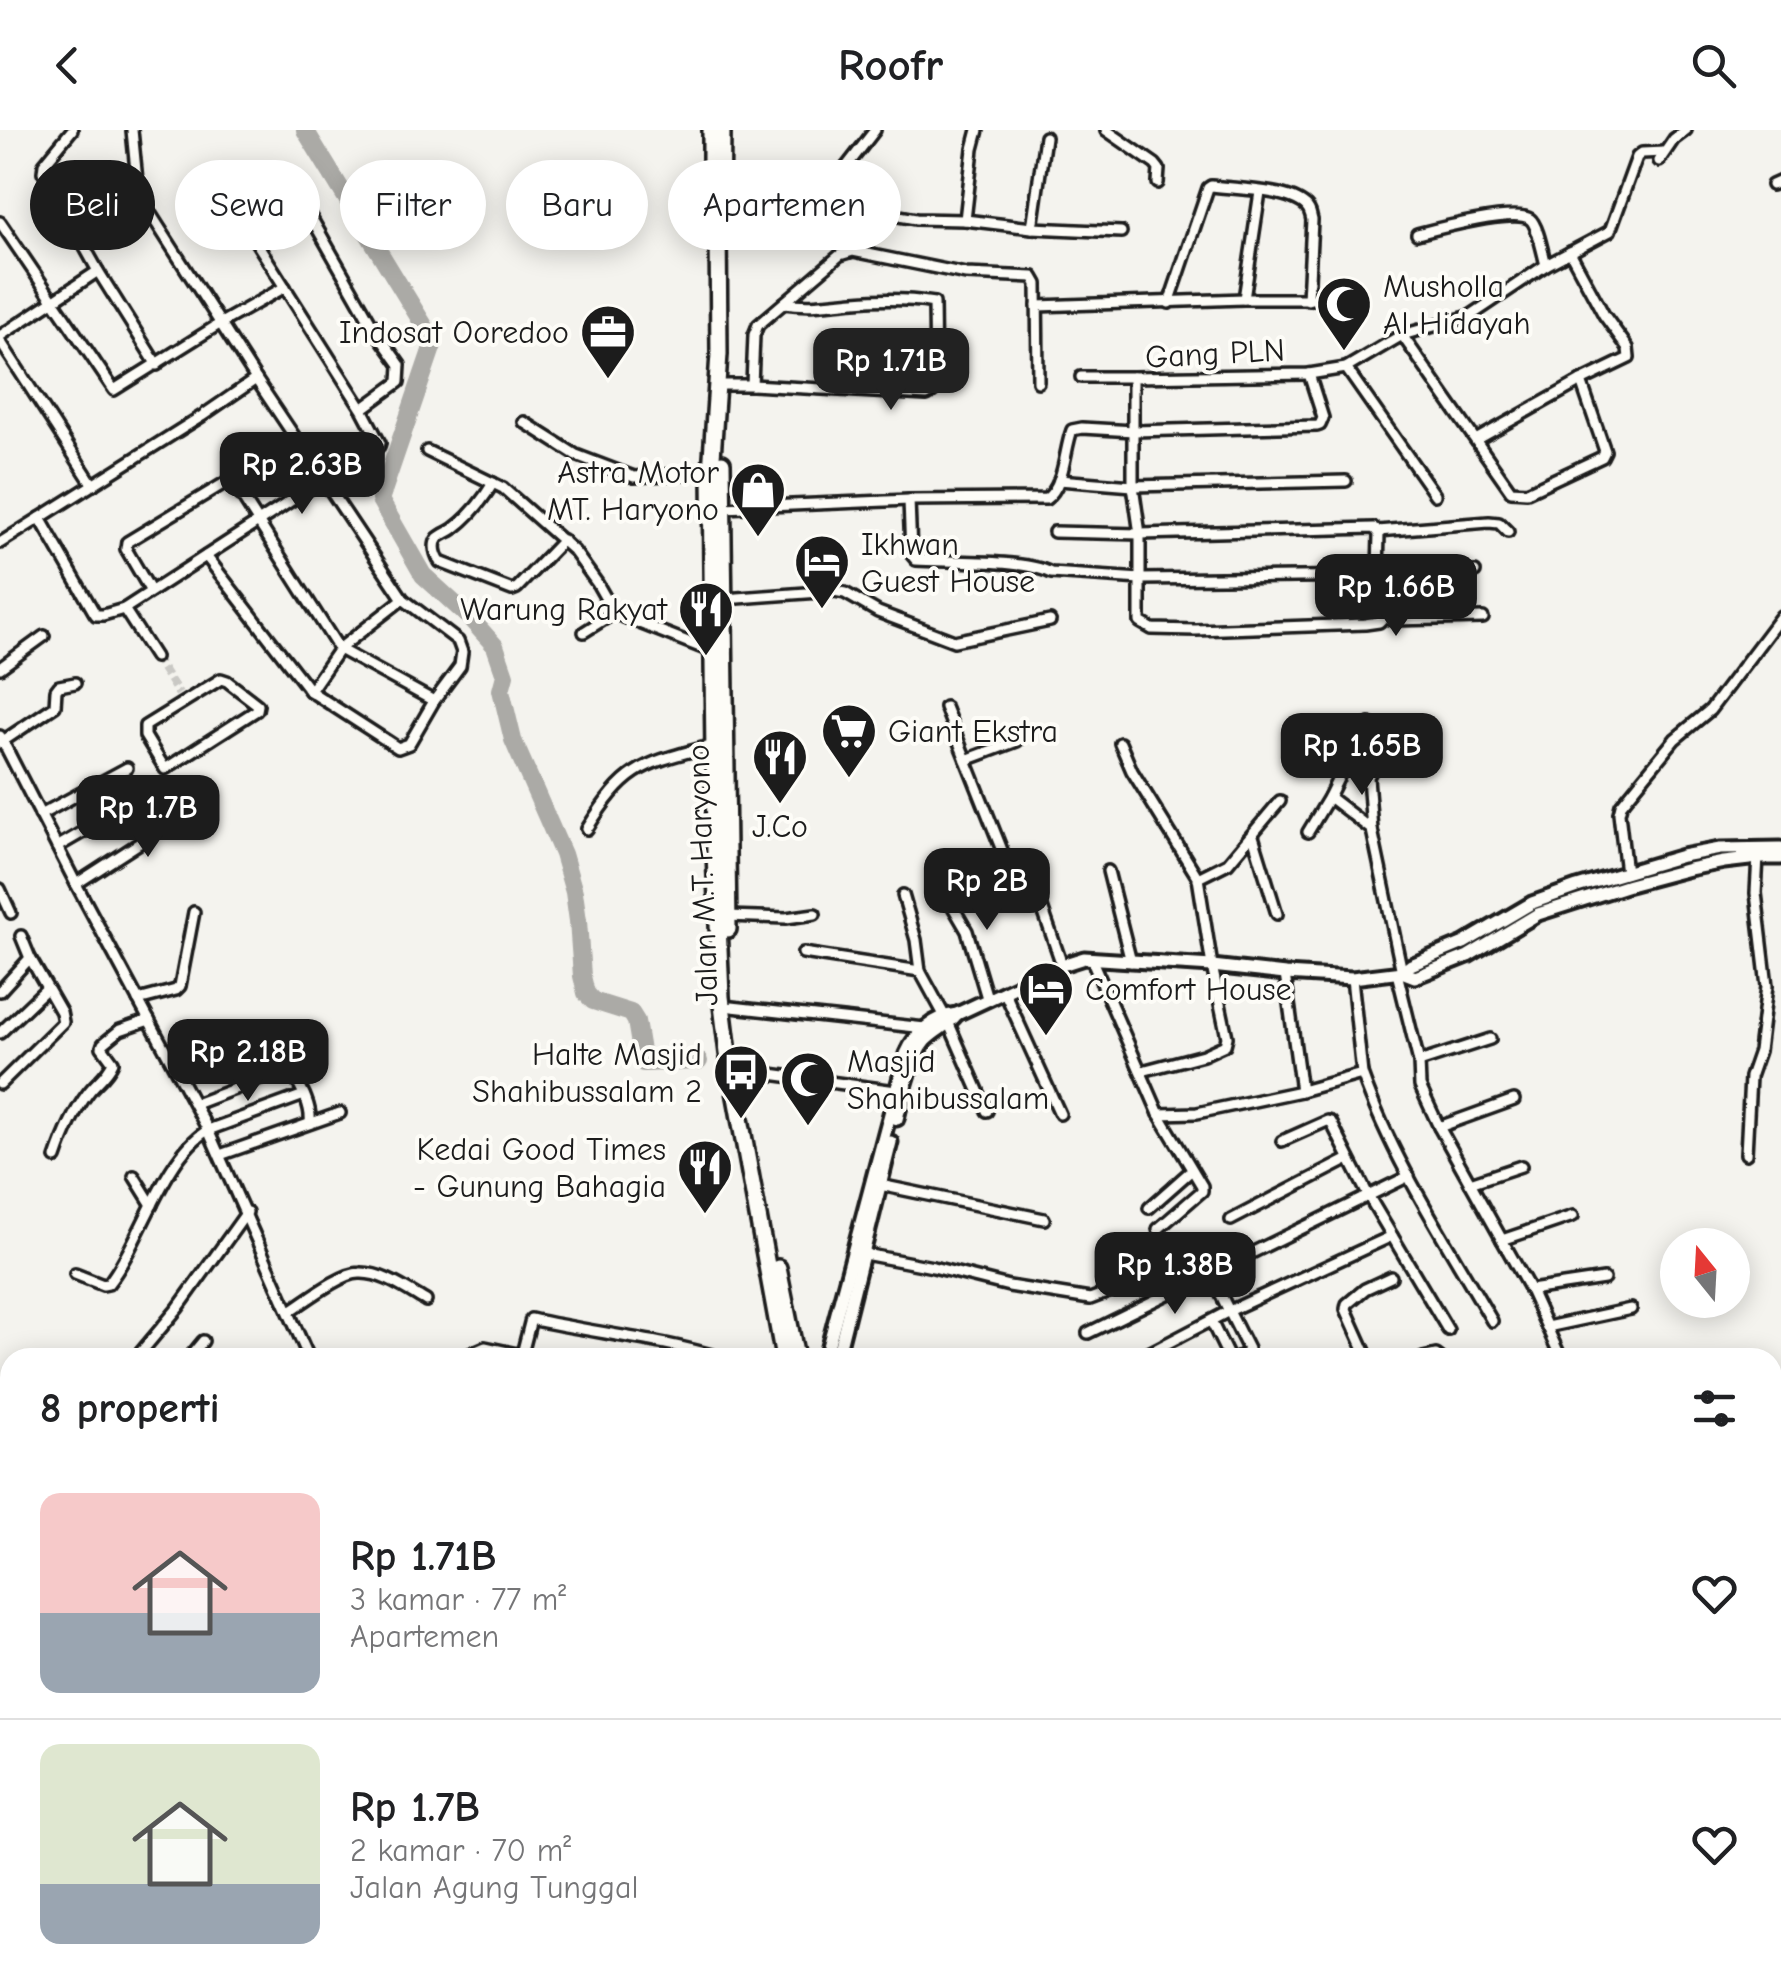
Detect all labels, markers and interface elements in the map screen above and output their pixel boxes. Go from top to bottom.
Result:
icon: back [40,38,95,93]
icon: search [1686,38,1741,93]
text: Roofr [838,39,943,91]
chip: Beli [30,160,155,250]
chip: Sewa [175,160,320,250]
chip: Filter [340,160,486,250]
chip: Baru [506,160,648,250]
chip: Apartemen [668,160,901,250]
place label: Musholla Al Hidayah [1383,268,1531,342]
mosque icon: Musholla Al Hidayah [1314,274,1374,353]
office icon: Indosat Ooredoo [578,302,638,381]
place label: Indosat Ooredoo [339,314,569,351]
pin: Rp 1.71B [788,328,994,413]
street label: Gang PLN [1144,331,1286,376]
text: Rp 1.71B [835,342,947,379]
pin: Rp 2.63B [199,432,405,517]
text: Rp 2.63B [242,446,362,483]
place label: Astra Motor MT. Haryono [547,454,719,528]
shop icon: Astra Motor MT. Haryono [728,460,788,539]
place label: Ikhwan Guest House [861,526,1035,600]
hotel icon: Ikhwan Guest House [792,532,852,611]
pin: Rp 1.66B [1293,554,1499,639]
text: Rp 1.66B [1337,568,1455,605]
restaurant icon: Warung Rakyat [676,579,736,658]
place label: Warung Rakyat [460,591,668,628]
supermarket icon: Giant Ekstra [819,701,879,780]
place label: Giant Ekstra [888,713,1058,750]
pin: Rp 1.65B [1259,713,1465,798]
restaurant icon: J.Co [750,727,810,806]
text: Rp 1.65B [1303,727,1421,764]
street label: Jalan M.T. Haryono [679,744,726,1006]
pin: Rp 1.7B [56,775,240,860]
text: Rp 1.7B [98,789,198,826]
place label: J.Co [752,808,808,845]
pin: Rp 2B [917,848,1057,933]
text: Rp 2B [946,862,1028,899]
hotel icon: Comfort House [1016,959,1076,1038]
place label: Comfort House [1085,971,1292,1008]
pin: Rp 2.18B [145,1019,351,1104]
text: Rp 2.18B [190,1033,306,1070]
place label: Halte Masjid Shahibussalam 2 [472,1036,702,1110]
bus stop icon: Halte Masjid Shahibussalam 2 [711,1042,771,1121]
place label: Masjid Shahibussalam [847,1043,1049,1117]
mosque icon: Masjid Shahibussalam [778,1049,838,1128]
place label: Kedai Good Times - Gunung Bahagia [413,1131,666,1205]
restaurant icon: Kedai Good Times - Gunung Bahagia [675,1137,735,1216]
north arrow [1660,1228,1750,1318]
map controls [1660,1228,1750,1318]
pin: Rp 1.38B [1072,1232,1278,1317]
text: Rp 1.38B [1117,1246,1233,1283]
icon: filters [1687,1381,1742,1436]
text: 8 properti [40,1384,220,1433]
text: Rp 1.71B [350,1532,497,1581]
icon: home [120,1533,240,1653]
icon: heart [1687,1566,1742,1621]
text: 3 kamar · 77 m² [350,1581,566,1618]
text: Apartemen [350,1618,499,1655]
text: Rp 1.7B [350,1783,480,1832]
icon: home [120,1784,240,1904]
icon: heart [1687,1817,1742,1872]
text: 2 kamar · 70 m² [350,1832,571,1869]
text: Jalan Agung Tunggal [350,1869,638,1906]

